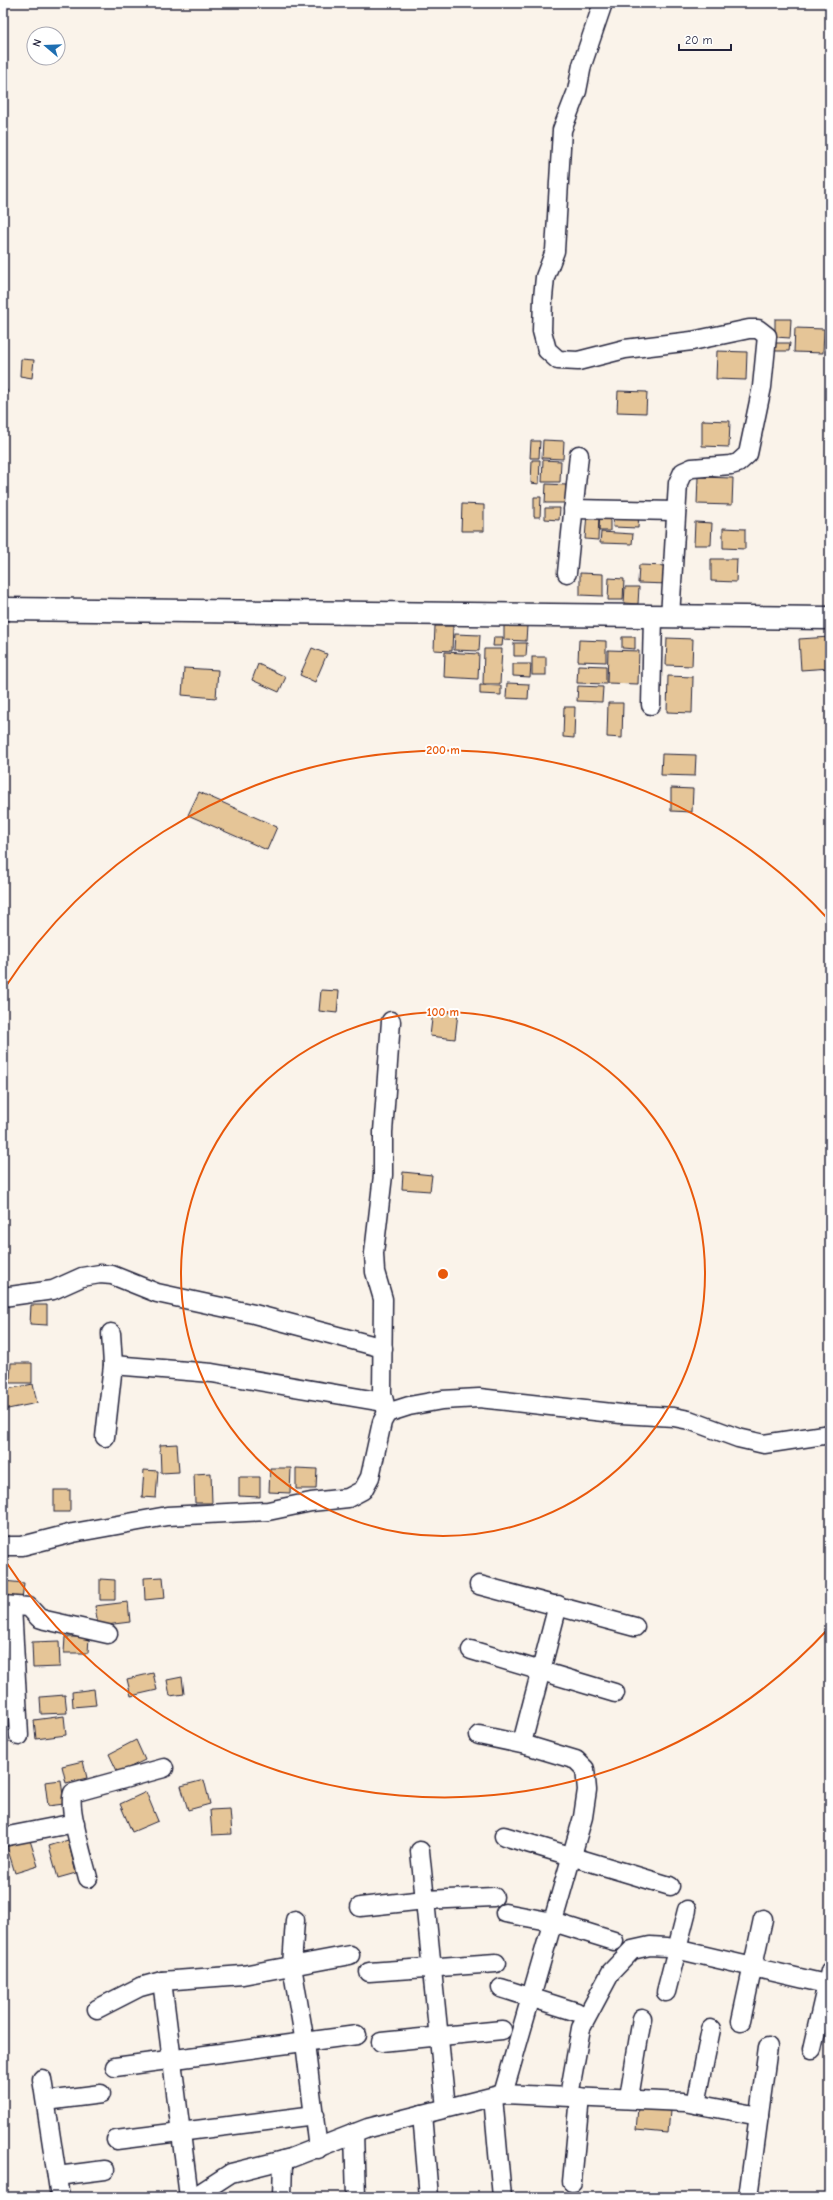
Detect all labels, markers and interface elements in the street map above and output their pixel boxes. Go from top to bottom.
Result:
north arrow [26,26,66,66]
scale bar [679,26,731,52]
text: 20 m [685,33,713,47]
text: N [30,37,44,48]
text: 200 m [426,743,460,757]
text: 100 m [427,1005,459,1019]
centre of rings [436,1267,450,1281]

